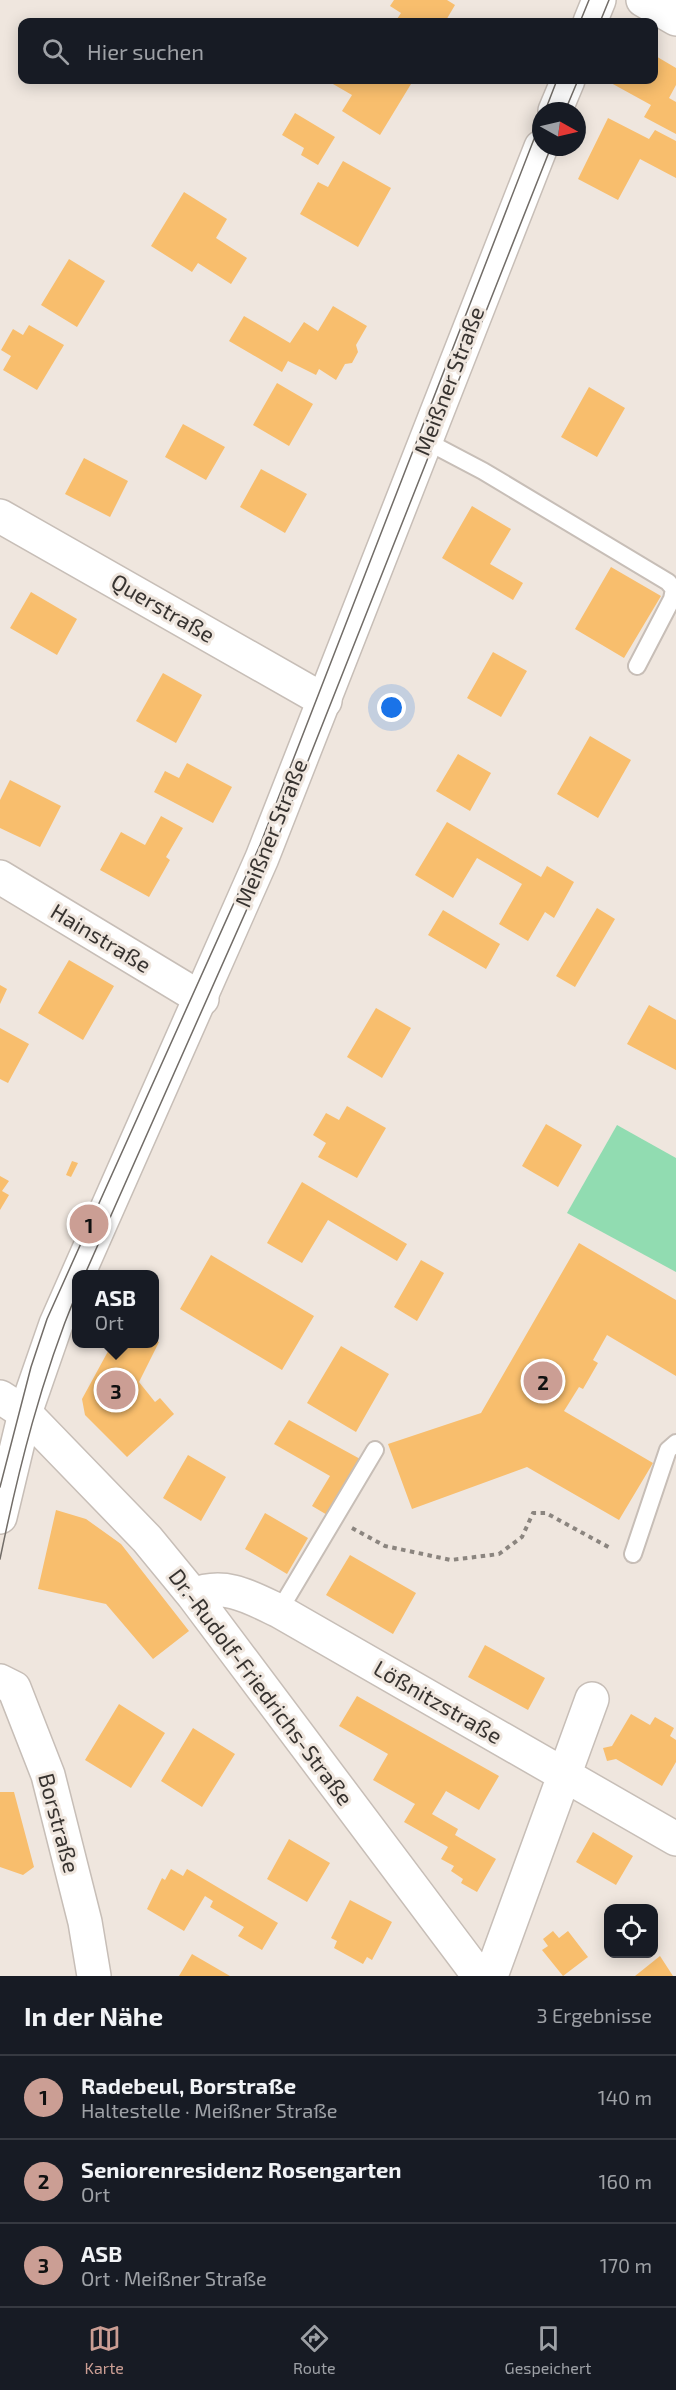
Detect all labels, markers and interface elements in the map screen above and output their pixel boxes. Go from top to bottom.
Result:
search box [18,18,658,84]
icon: search [39,35,72,68]
text: Hier suchen [87,38,204,64]
north arrow [532,102,586,156]
street label: Meißner Straße [408,302,488,459]
street label: Querstraße [107,567,220,648]
your location [377,693,406,722]
street label: Meißner Straße [229,755,312,910]
street label: Hainstraße [47,897,156,977]
pin: 1 [70,1202,109,1246]
popup [72,1270,159,1348]
text: ASB [95,1284,136,1310]
text: Ort [95,1310,124,1334]
pin: 2 [524,1358,562,1404]
pin: 3 [96,1368,136,1412]
street label: Dr.-Rudolf-Friedrichs-Straße [164,1563,359,1810]
street label: Lößnitzstraße [370,1654,507,1748]
street label: Borstraße [34,1770,86,1875]
map controls [604,1904,658,1958]
button: locate [604,1904,658,1958]
text: In der Nähe [24,2000,163,2031]
text: 3 Ergebnisse [536,2003,652,2027]
text: Radebeul, Borstraße [81,2072,296,2098]
text: 1 [39,2085,48,2109]
text: 140 m [598,2085,652,2109]
text: Haltestelle · Meißner Straße [81,2098,337,2122]
text: Seniorenresidenz Rosengarten [81,2156,402,2182]
text: 2 [38,2169,49,2193]
text: 160 m [599,2169,652,2193]
text: Ort [81,2182,110,2206]
text: ASB [81,2240,122,2266]
text: 3 [38,2253,49,2277]
text: 170 m [600,2253,652,2277]
text: Ort · Meißner Straße [81,2266,267,2290]
tab: Karte [85,2322,124,2377]
tab: Route [293,2322,336,2377]
tab: Gespeichert [505,2322,591,2377]

